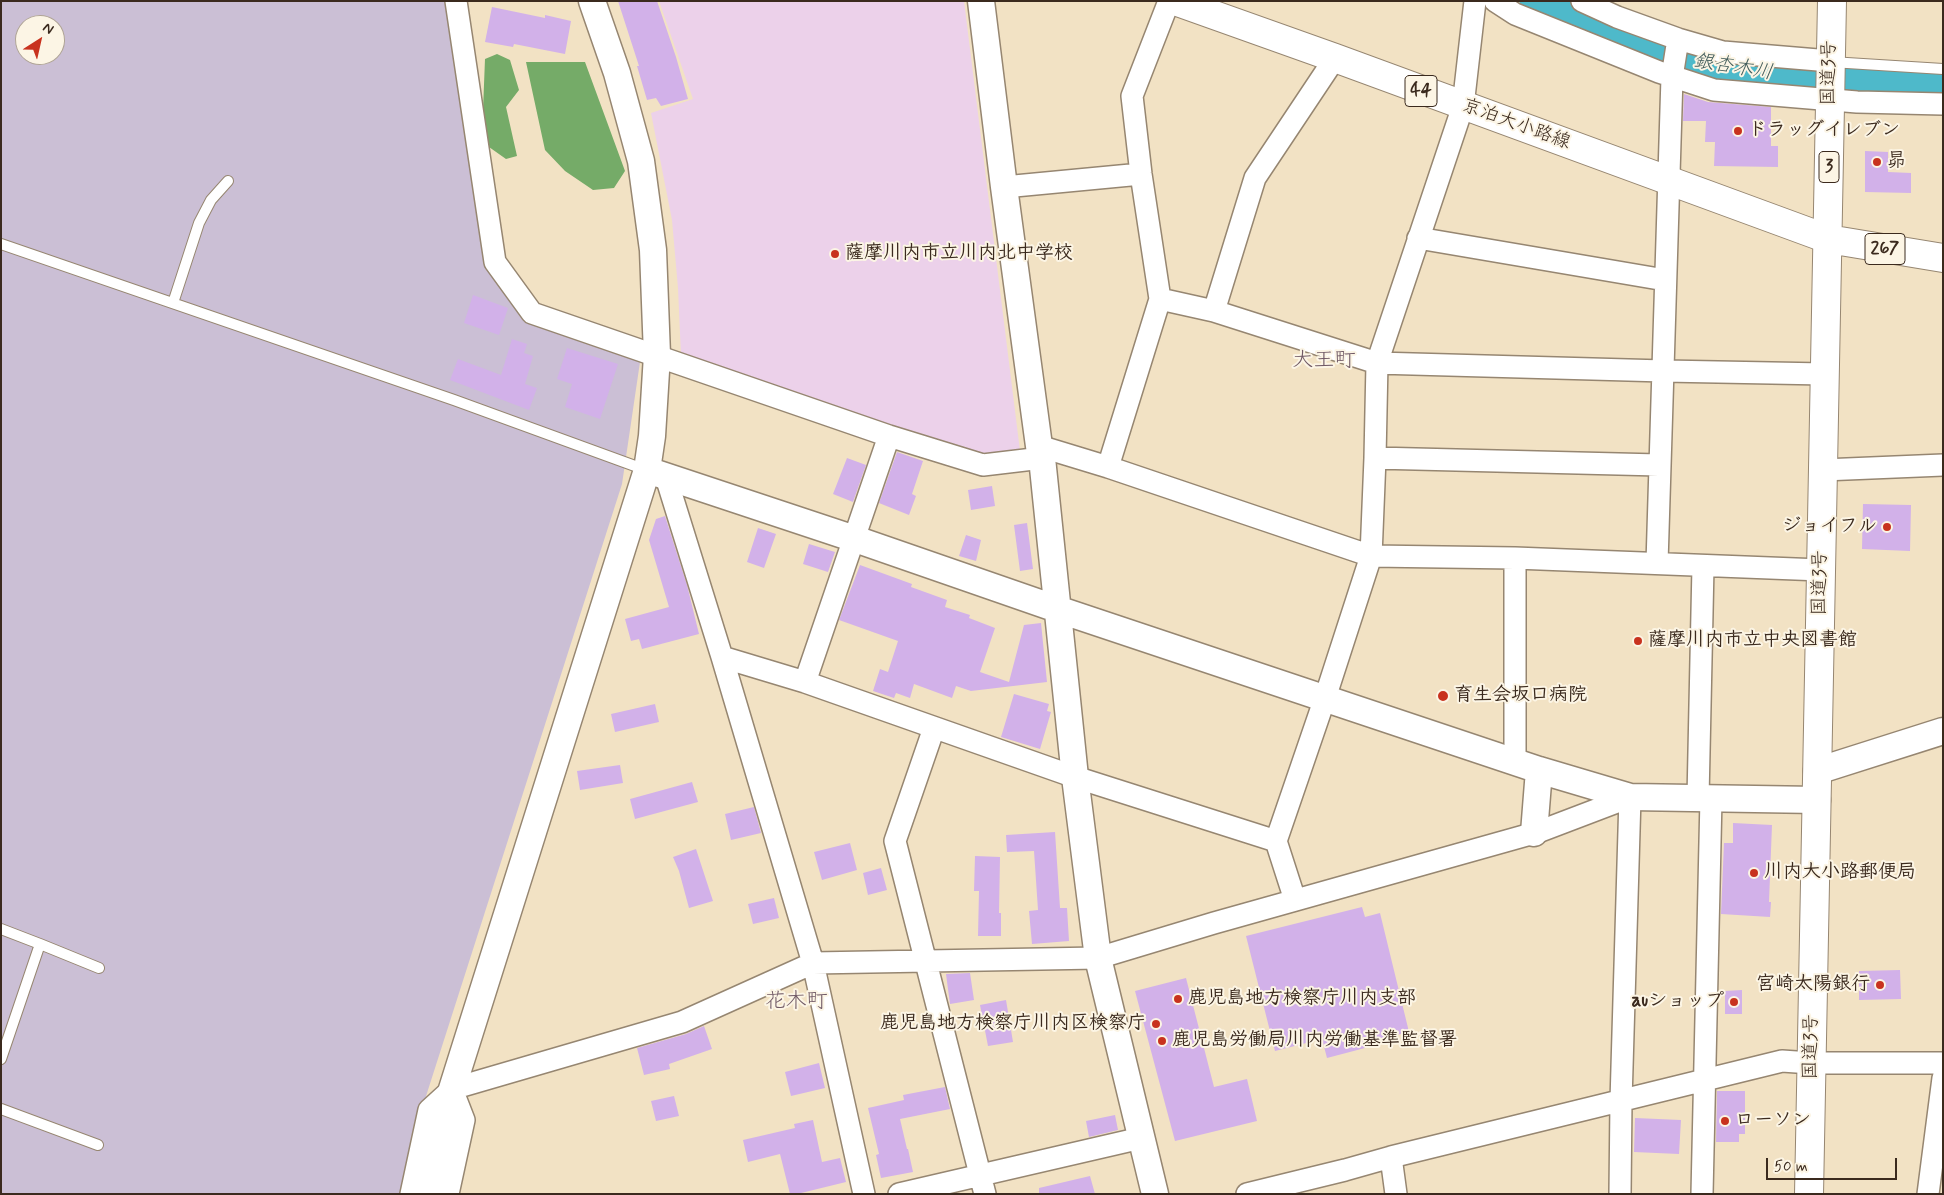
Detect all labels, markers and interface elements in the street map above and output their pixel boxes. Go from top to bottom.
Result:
north arrow [15,15,65,65]
text: N [39,18,57,39]
street label: 国道3号 [1818,40,1842,106]
water label: 銀杏木川 [1692,50,1774,86]
road number: 44 [1405,76,1437,106]
street label: 京泊大小路線 [1459,95,1573,155]
place label: ドラッグイレブン [1748,120,1900,142]
marker: ドラッグイレブン [1732,125,1744,137]
place label: 昴 [1887,151,1906,173]
road number: 3 [1819,152,1839,182]
marker: 昴 [1871,156,1883,168]
road number: 267 [1865,233,1905,264]
place label: 薩摩川内市立川内北中学校 [845,243,1073,265]
marker: 薩摩川内市立川内北中学校 [829,248,841,260]
district label: 大王町 [1293,349,1355,375]
place label: ジョイフル [1782,516,1877,538]
marker: ジョイフル [1881,521,1893,533]
street label: 国道3号 [1809,550,1833,616]
place label: 薩摩川内市立中央図書館 [1648,630,1857,652]
marker: 薩摩川内市立中央図書館 [1632,635,1644,647]
place label: 育生会坂口病院 [1454,685,1587,707]
marker: 育生会坂口病院 [1436,689,1450,703]
place label: 川内大小路郵便局 [1764,862,1916,884]
marker: 川内大小路郵便局 [1748,867,1760,879]
place label: 宮崎太陽銀行 [1756,974,1870,996]
marker: 宮崎太陽銀行 [1874,979,1886,991]
place label: 鹿児島地方検察庁川内支部 [1188,988,1416,1010]
district label: 花木町 [765,990,827,1016]
place label: auショップ [1632,991,1724,1013]
marker: 鹿児島地方検察庁川内支部 [1172,993,1184,1005]
marker: auショップ [1728,996,1740,1008]
place label: 鹿児島地方検察庁川内区検察庁 [880,1013,1146,1035]
street label: 国道3号 [1800,1014,1824,1080]
marker: 鹿児島地方検察庁川内区検察庁 [1150,1018,1162,1030]
place label: 鹿児島労働局川内労働基準監督署 [1172,1030,1457,1052]
marker: 鹿児島労働局川内労働基準監督署 [1156,1035,1168,1047]
place label: ローソン [1735,1110,1811,1132]
marker: ローソン [1719,1115,1731,1127]
scale bar [1769,1148,1900,1180]
text: 50 m [1774,1157,1808,1177]

